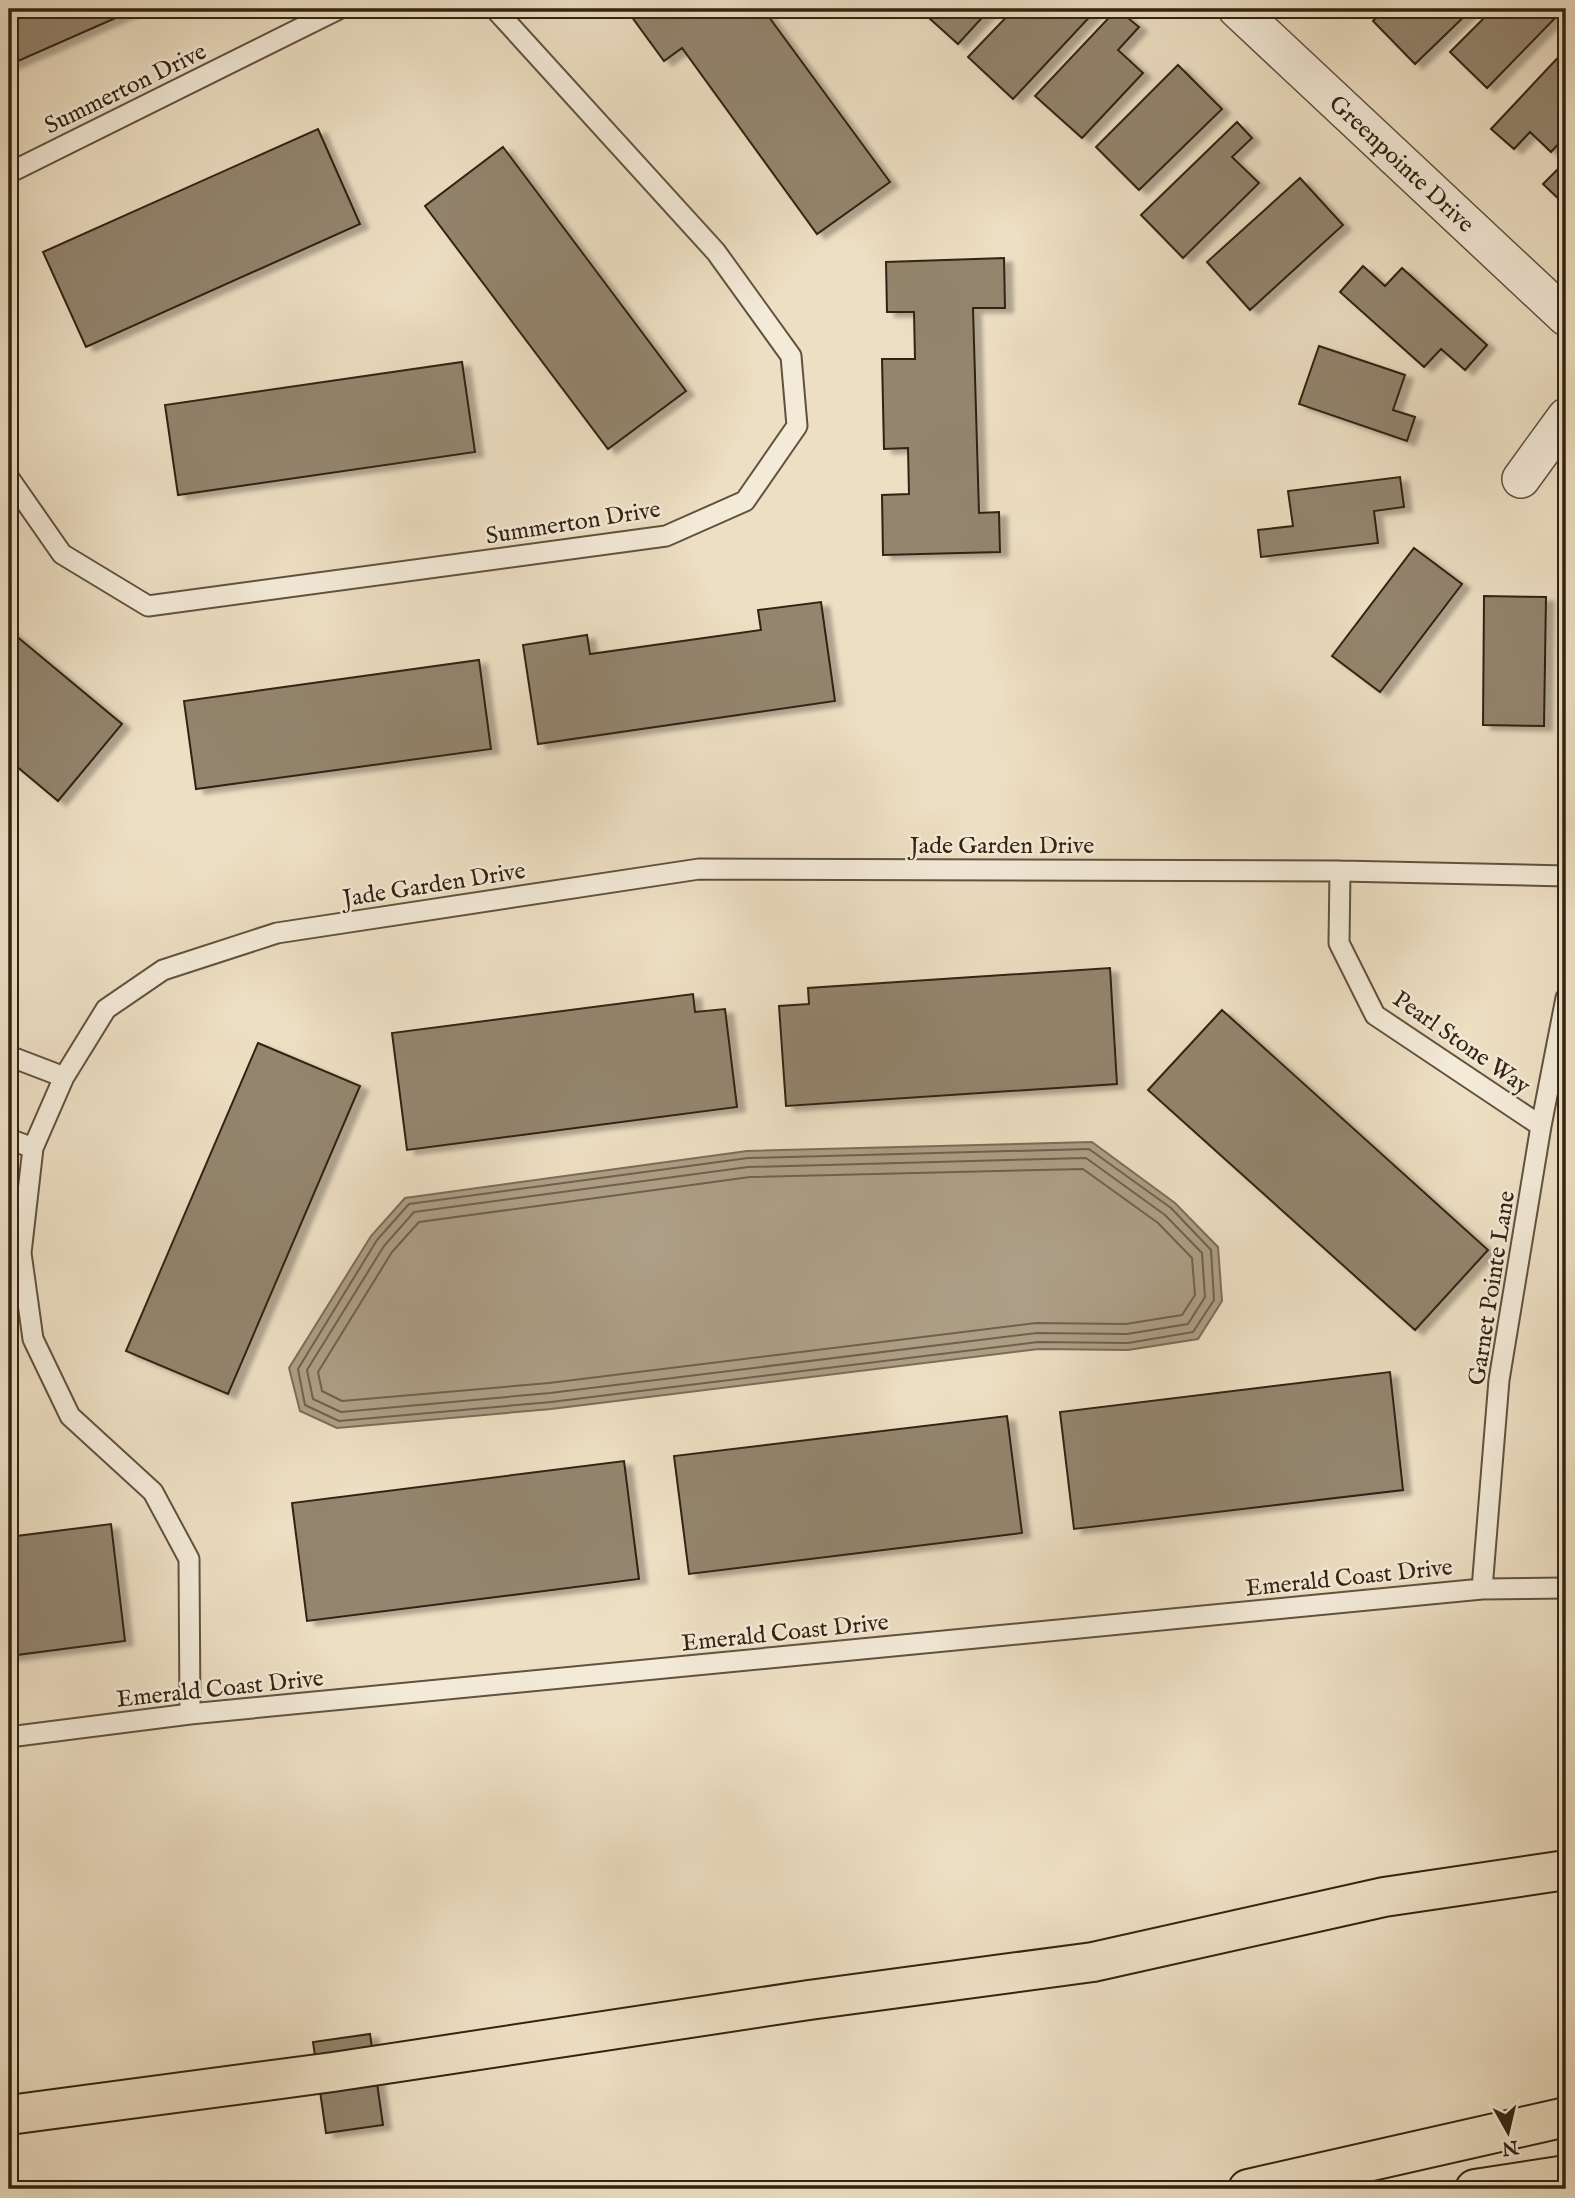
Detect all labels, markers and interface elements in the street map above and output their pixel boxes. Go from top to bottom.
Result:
street label: Summerton Drive [40,37,212,142]
street label: Greenpointe Drive [1322,89,1480,240]
street label: Summerton Drive [484,494,663,553]
street label: Jade Garden Drive [907,831,1094,862]
street label: Jade Garden Drive [338,856,528,916]
street label: Pearl Stone Way [1386,984,1536,1102]
street label: Garnet Pointe Lane [1462,1189,1523,1388]
street label: Emerald Coast Drive [1244,1552,1454,1605]
street label: Emerald Coast Drive [680,1607,890,1660]
street label: Emerald Coast Drive [115,1663,325,1716]
north arrow [1474,2096,1544,2166]
text: N [1500,2134,1521,2160]

